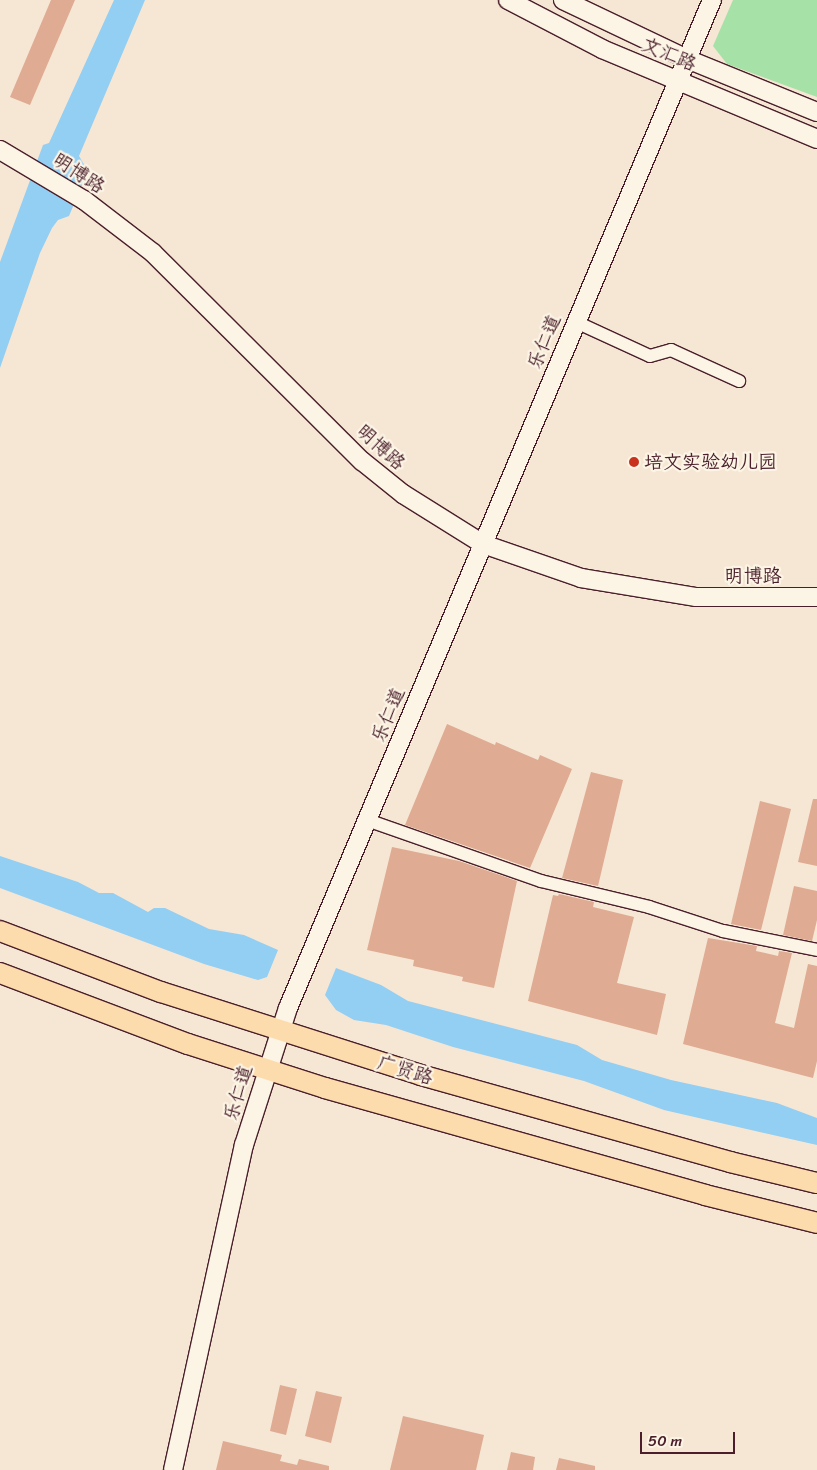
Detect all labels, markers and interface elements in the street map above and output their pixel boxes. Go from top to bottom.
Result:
street label: 文汇路 [638,32,700,76]
street label: 明博路 [49,148,109,198]
street label: 乐仁道 [522,311,566,373]
street label: 明博路 [352,419,410,475]
place label: 培文实验幼儿园 [644,451,777,473]
marker: 培文实验幼儿园 [628,456,640,468]
street label: 明博路 [725,565,781,587]
street label: 乐仁道 [366,684,410,746]
street label: 广贤路 [374,1051,436,1089]
street label: 乐仁道 [219,1062,257,1124]
scale bar [642,1422,737,1454]
text: 50 m [648,1428,682,1454]

